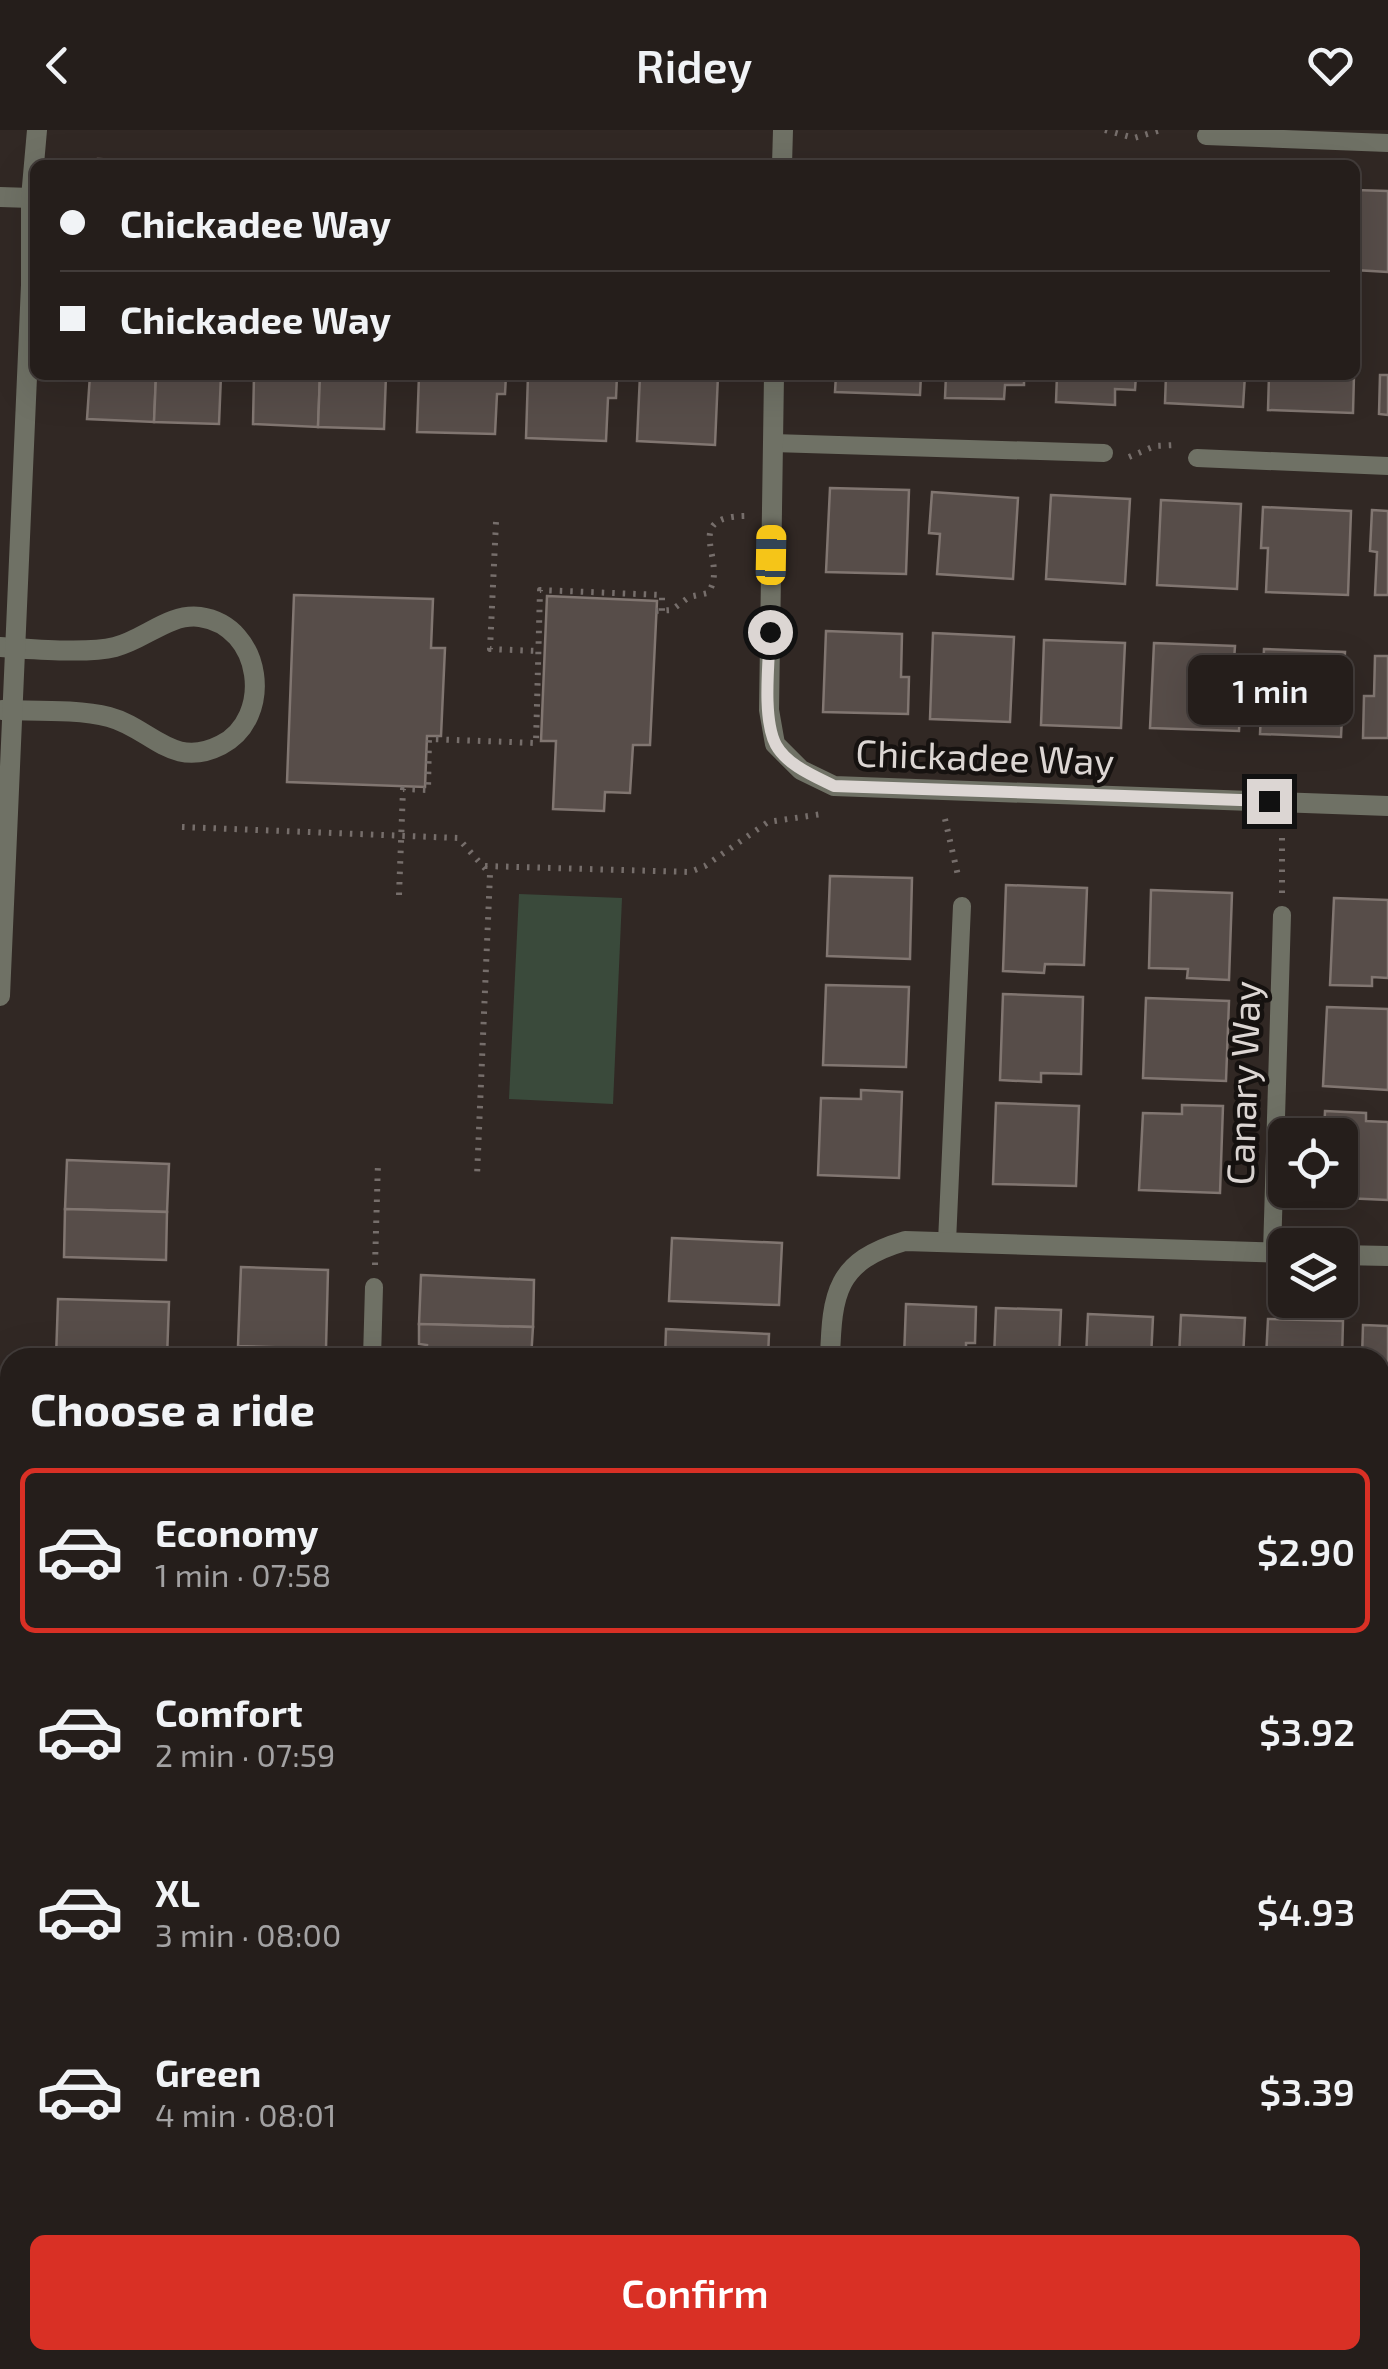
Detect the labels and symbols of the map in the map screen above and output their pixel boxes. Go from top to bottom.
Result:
car [755,525,787,585]
route start [748,610,793,655]
callout: 1 min [1186,656,1352,726]
street label: Chickadee Way [855,728,1115,784]
route end [1247,779,1292,824]
street label: Canary Way [1215,980,1269,1186]

